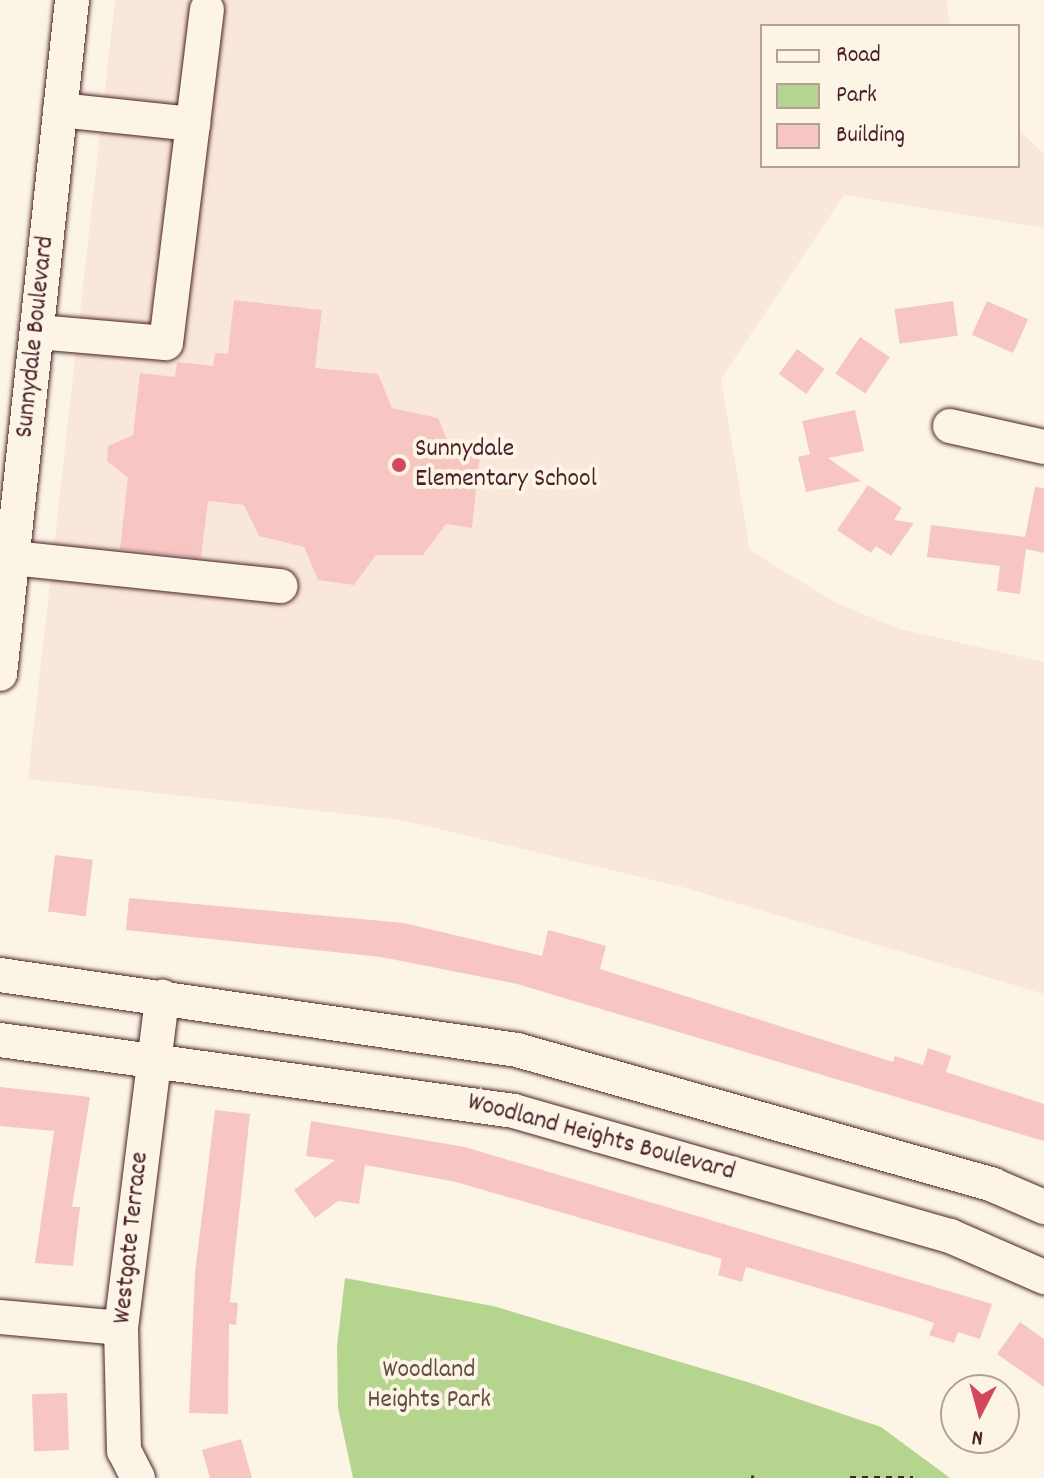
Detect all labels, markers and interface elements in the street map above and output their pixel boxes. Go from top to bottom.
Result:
legend [760,24,1020,168]
text: Road [836,39,881,73]
text: Park [836,79,877,113]
text: Building [836,119,905,153]
street label: Sunnydale Boulevard [10,235,62,439]
place label: Sunnydale Elementary School [415,434,597,496]
marker: Sunnydale Elementary School [390,456,408,474]
street label: Woodland Heights Boulevard [464,1087,738,1189]
street label: Westgate Terrace [107,1150,157,1326]
park label: Woodland Heights Park [367,1355,491,1416]
north arrow [940,1374,1020,1454]
text: N [971,1420,985,1452]

